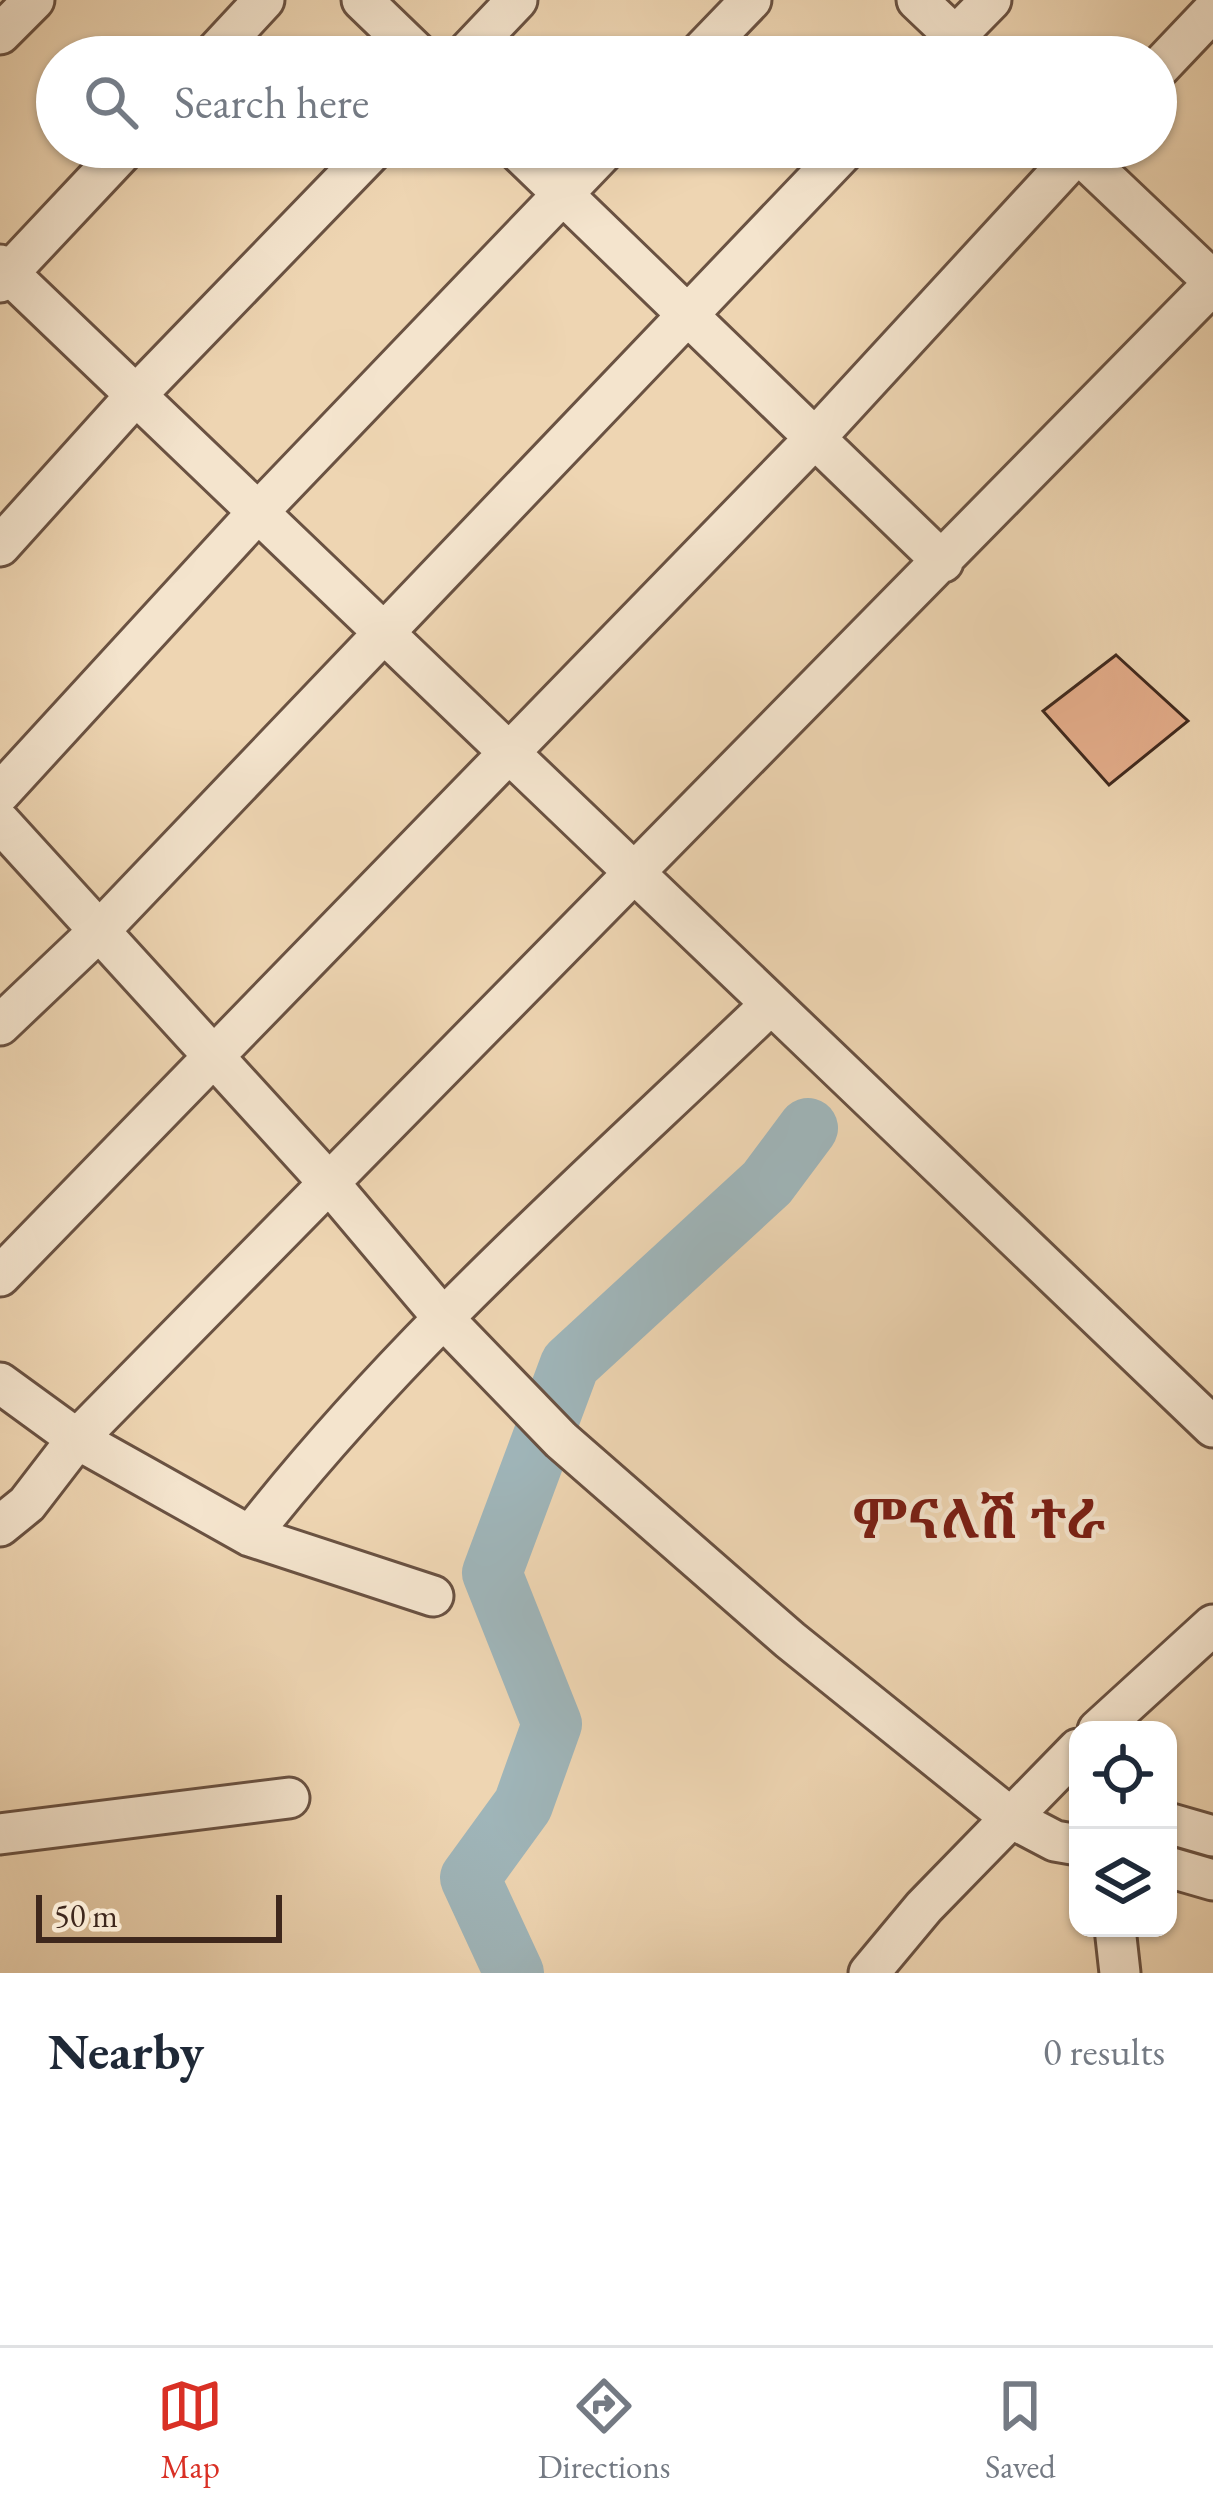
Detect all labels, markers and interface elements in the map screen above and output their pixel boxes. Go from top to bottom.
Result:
search box [36,36,1177,168]
icon: search [78,69,144,135]
text: Search here [174,73,369,131]
district label: ምናለሽ ተራ [853,1484,1105,1554]
map controls [1069,1721,1177,1937]
button: locate [1069,1721,1177,1829]
button: layers [1069,1829,1177,1937]
scale bar [36,1889,282,1942]
text: 50 m [54,1894,118,1937]
text: Nearby [48,2018,204,2084]
text: 0 results [1043,2026,1165,2077]
tab: Map [157,2373,223,2488]
tab: Directions [538,2373,671,2488]
tab: Saved [985,2373,1056,2488]

